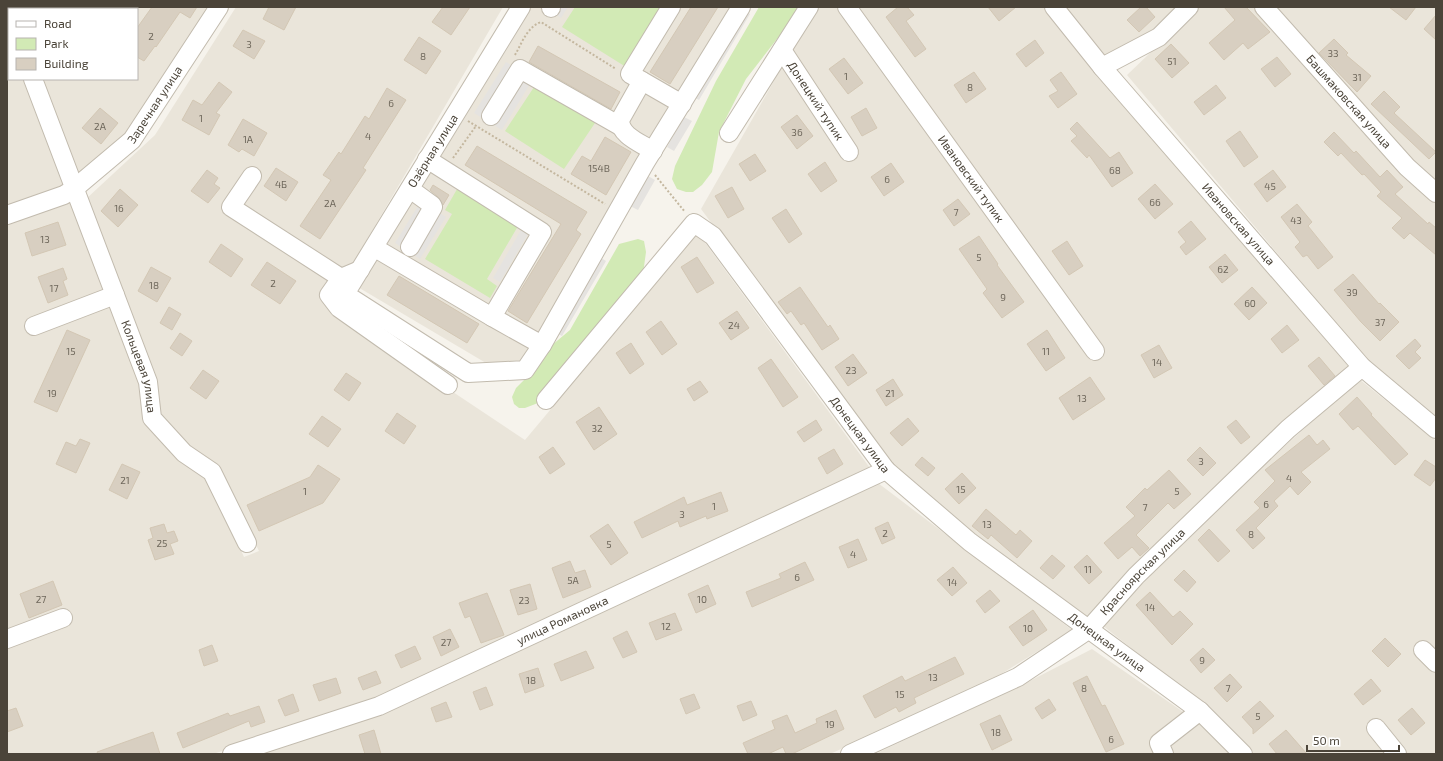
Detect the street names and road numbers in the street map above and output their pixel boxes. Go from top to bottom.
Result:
street label: Башмаковская улица [1304,51,1395,151]
street label: Донецкий тупик [785,58,848,143]
street label: Заречная улица [124,63,185,146]
street label: Озёрная улица [404,111,461,190]
street label: Ивановский тупик [936,132,1008,225]
street label: Ивановская улица [1200,180,1278,267]
street label: Кольцевая улица [119,318,159,414]
street label: Донецкая улица [828,393,894,475]
street label: Красноярская улица [1097,525,1187,618]
street label: улица Романовка [514,592,610,648]
street label: Донецкая улица [1066,609,1148,674]

